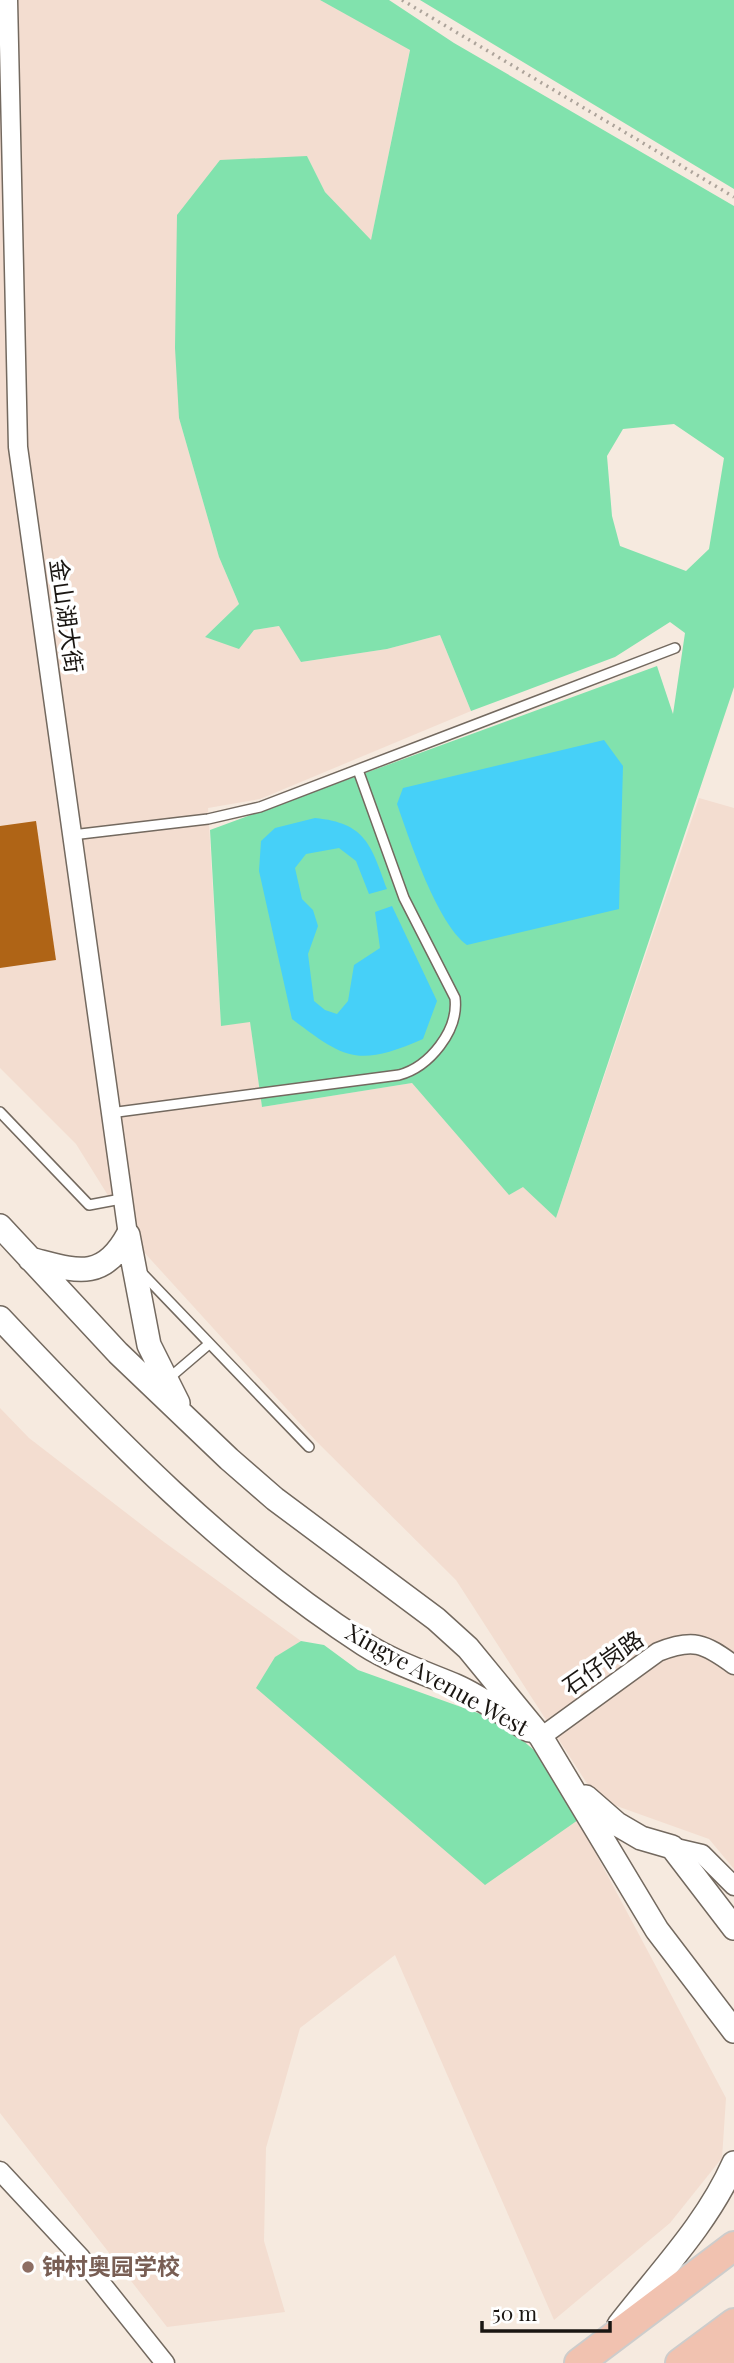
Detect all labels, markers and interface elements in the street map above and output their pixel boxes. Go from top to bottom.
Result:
street label: 金山湖大街 [44,557,91,675]
street label: Xingye Avenue West [341,1615,536,1742]
street label: 石仔岗路 [556,1623,649,1701]
place label: 钟村奥园学校 [42,2250,180,2281]
marker: 钟村奥园学校 [20,2259,36,2275]
scale bar [482,2290,610,2334]
text: 50 m [492,2298,538,2326]

